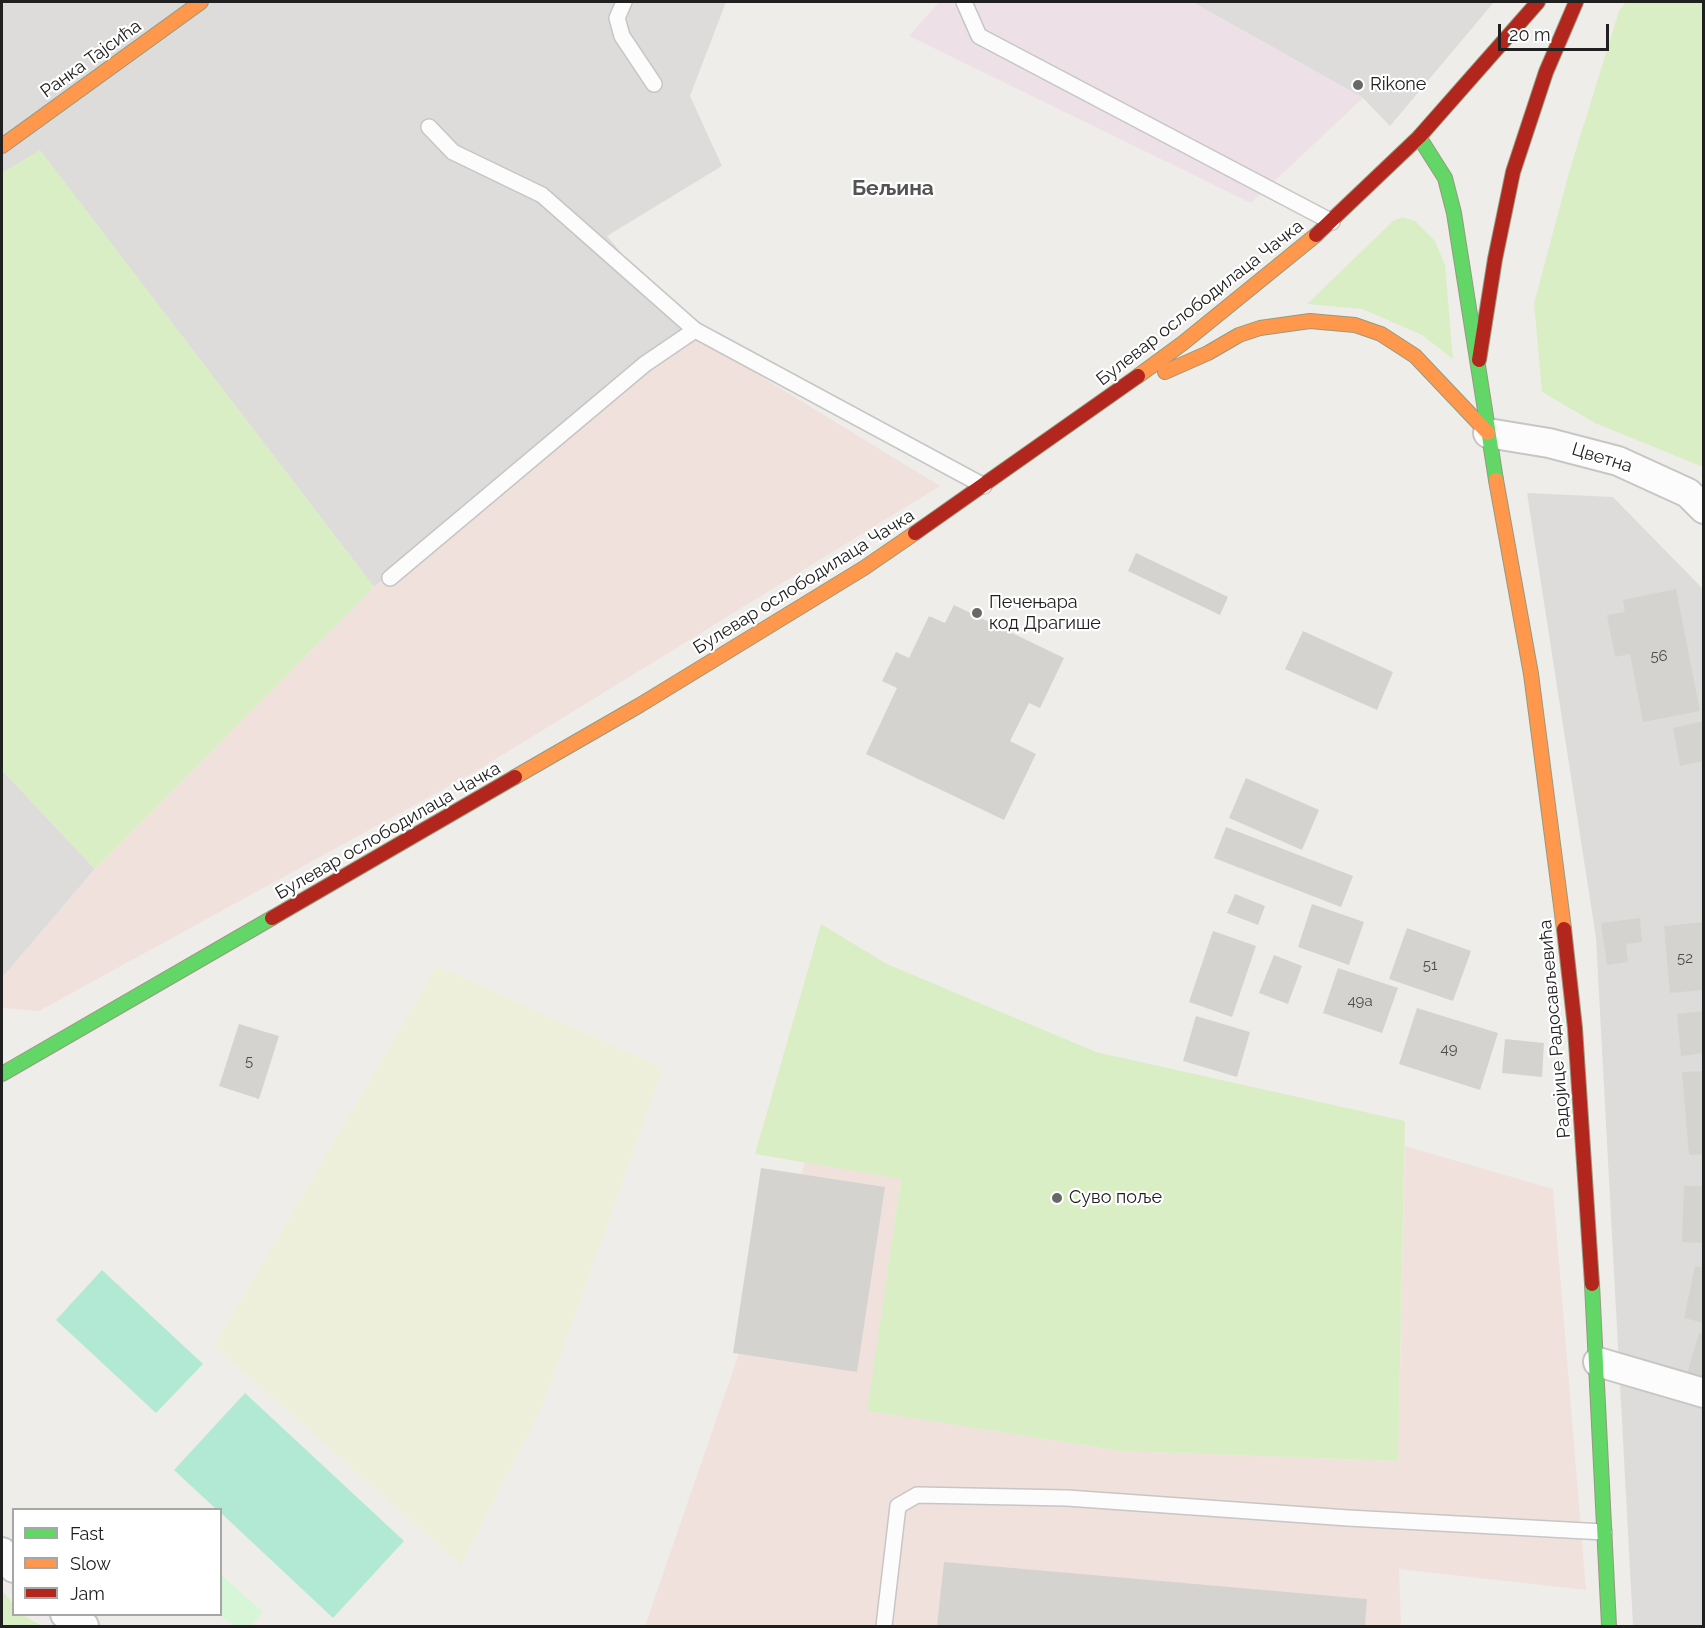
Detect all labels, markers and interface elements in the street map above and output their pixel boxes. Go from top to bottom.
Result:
scale bar [1501,12,1612,50]
street label: Ранка Тајсића [37,15,145,103]
text: 20 m [1509,24,1551,45]
place label: Rikone [1370,74,1426,96]
marker: Rikone [1351,78,1365,92]
district label: Бељина [852,176,934,202]
street label: Булевар ослободилаца Чачка [1092,216,1308,390]
street label: Цветна [1569,439,1635,477]
street label: Булевар ослободилаца Чачка [690,505,918,659]
place label: Печењара код Драгише [989,592,1101,634]
marker: Печењара код Драгише [970,606,984,620]
house number: 56 [1650,647,1668,665]
street label: Булевар ослободилаца Чачка [272,758,504,904]
street label: Радојице Радосављевића [1535,919,1575,1139]
house number: 52 [1677,949,1693,967]
house number: 51 [1423,956,1437,974]
house number: 49a [1347,992,1373,1010]
house number: 49 [1441,1040,1457,1058]
house number: 5 [245,1052,253,1070]
place label: Суво поље [1069,1187,1162,1209]
marker: Суво поље [1050,1191,1064,1205]
legend [12,1508,222,1616]
text: Fast [70,1523,104,1544]
text: Slow [70,1553,111,1574]
text: Jam [70,1583,105,1604]

